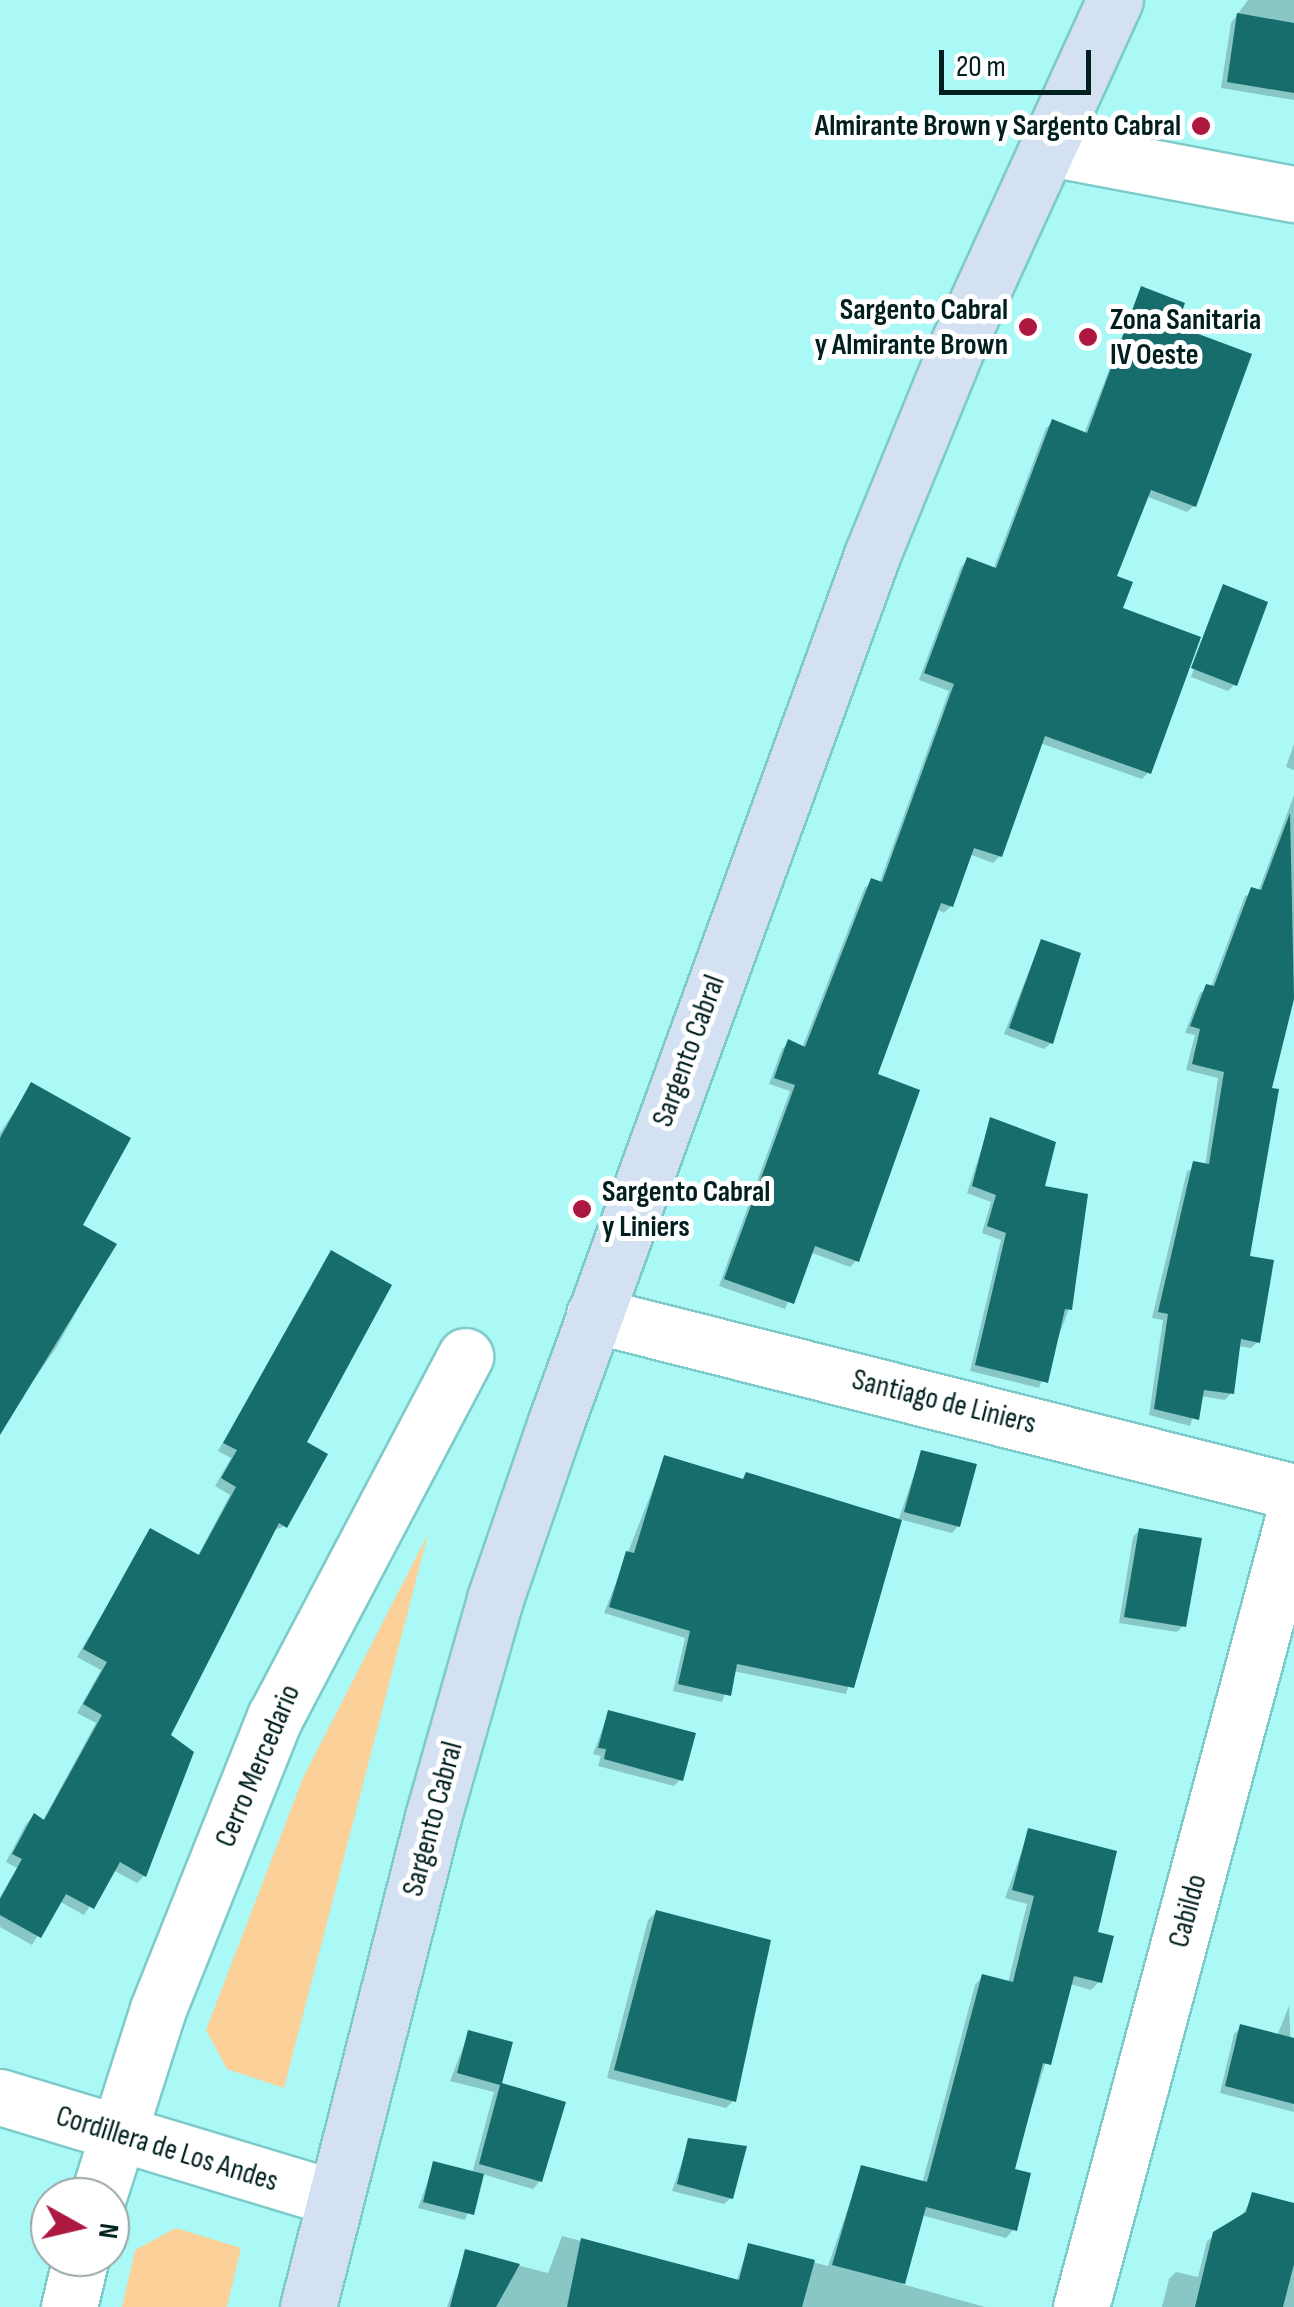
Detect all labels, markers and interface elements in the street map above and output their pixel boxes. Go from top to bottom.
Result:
scale bar [944,30,1096,92]
text: 20 m [956,49,1006,85]
place label: Almirante Brown y Sargento Cabral [815,108,1181,144]
marker: Almirante Brown y Sargento Cabral [1190,115,1212,137]
place label: Sargento Cabral y Almirante Brown [815,292,1008,362]
place label: Zona Sanitaria IV Oeste [1110,302,1261,372]
marker: Sargento Cabral y Almirante Brown [1017,316,1039,338]
marker: Zona Sanitaria IV Oeste [1075,324,1101,350]
street label: Sargento Cabral [645,970,733,1132]
place label: Sargento Cabral y Liniers [602,1174,770,1244]
marker: Sargento Cabral y Liniers [571,1198,593,1220]
street label: Santiago de Liniers [848,1362,1040,1442]
street label: Cerro Mercedario [208,1679,308,1853]
street label: Sargento Cabral [395,1738,471,1900]
street label: Cabildo [1161,1871,1215,1951]
street label: Cordillera de Los Andes [52,2098,282,2200]
north arrow [30,2177,130,2277]
text: N [91,2221,126,2241]

